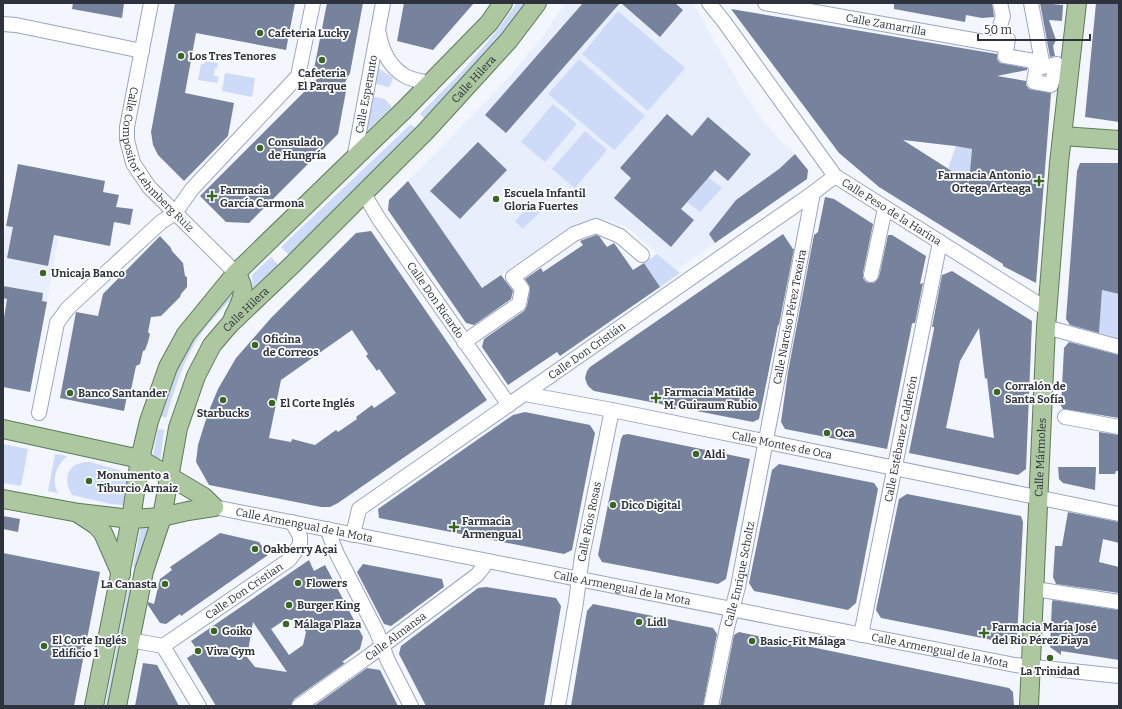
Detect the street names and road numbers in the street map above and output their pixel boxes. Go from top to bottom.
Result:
street label: Calle Zamarrilla [845,11,927,39]
street label: Calle Hilera [449,53,499,106]
street label: Calle Esperanto [353,54,380,135]
street label: Calle Compositor Lehmberg Ruiz [120,86,196,235]
street label: Calle Peso de la Harina [839,176,944,248]
street label: Calle Narciso Pérez Texeira [771,249,809,385]
street label: Calle Don Ricardo [404,260,466,341]
street label: Calle Hilera [220,284,272,335]
street label: Calle Don Cristián [546,320,628,382]
street label: Calle Estébanez Calderón [882,375,920,503]
street label: Calle Mármoles [1032,417,1049,497]
street label: Calle Montes de Oca [731,429,833,462]
street label: Calle Ríos Rosas [575,481,604,563]
street label: Calle Armengual de la Mota [234,505,374,545]
street label: Calle Enrique Scholtz [722,520,757,629]
street label: Calle Don Cristian [203,560,285,622]
street label: Calle Armengual de la Mota [552,568,692,608]
street label: Calle Almansa [363,609,429,664]
street label: Calle Armengual de la Mota [870,631,1010,671]

